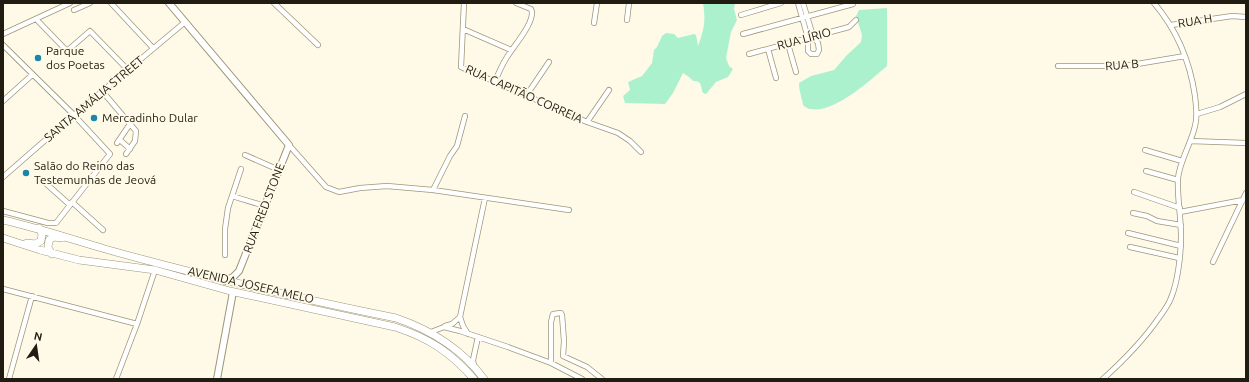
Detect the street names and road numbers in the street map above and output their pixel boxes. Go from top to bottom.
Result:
street label: RUA H [1177,11,1213,30]
street label: RUA LÍRIO [776,25,832,52]
street label: SANTA AMÁLIA STREET [41,53,146,144]
street label: RUA B [1105,57,1139,72]
street label: RUA CAPITÃO CORREIA [464,62,585,125]
street label: RUA FRED STONE [240,161,287,255]
street label: AVENIDA JOSEFA MELO [187,264,315,305]

